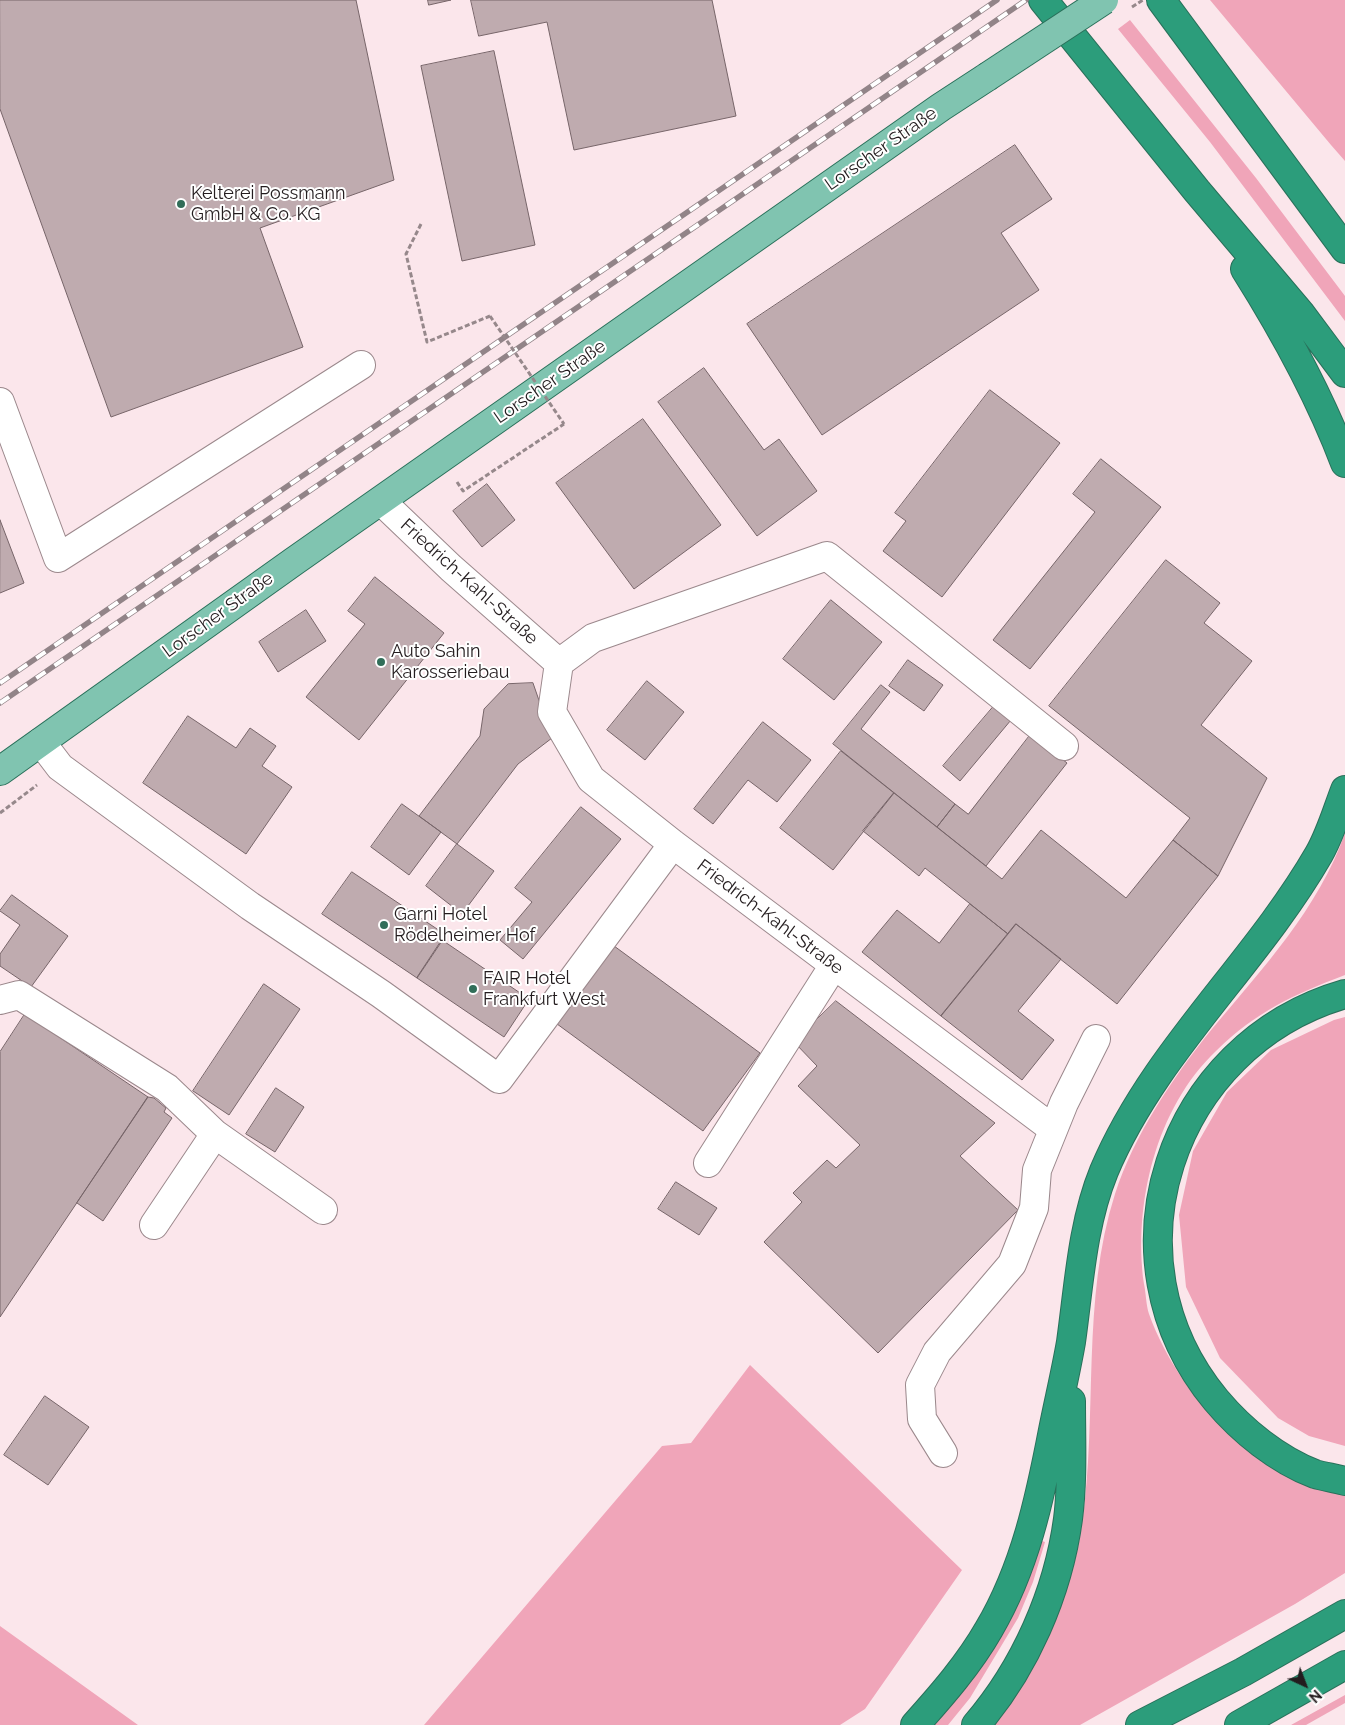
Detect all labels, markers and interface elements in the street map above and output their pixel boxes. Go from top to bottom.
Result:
street label: Lorscher Straße [821,103,941,195]
place label: Kelterei Possmann GmbH & Co. KG [191,183,345,225]
marker: Kelterei Possmann GmbH & Co. KG [175,198,187,210]
street label: Lorscher Straße [490,336,610,428]
street label: Friedrich-Kahl-Straße [396,515,542,649]
street label: Lorscher Straße [159,568,277,662]
place label: Auto Sahin Karosseriebau [391,641,509,684]
marker: Auto Sahin Karosseriebau [375,656,387,668]
street label: Friedrich-Kahl-Straße [693,855,847,979]
place label: Garni Hotel Rödelheimer Hof [394,904,535,946]
marker: Garni Hotel Rödelheimer Hof [378,919,390,931]
place label: FAIR Hotel Frankfurt West [483,968,606,1011]
marker: FAIR Hotel Frankfurt West [467,983,479,995]
north arrow [1280,1660,1330,1710]
text: N [1306,1686,1325,1705]

